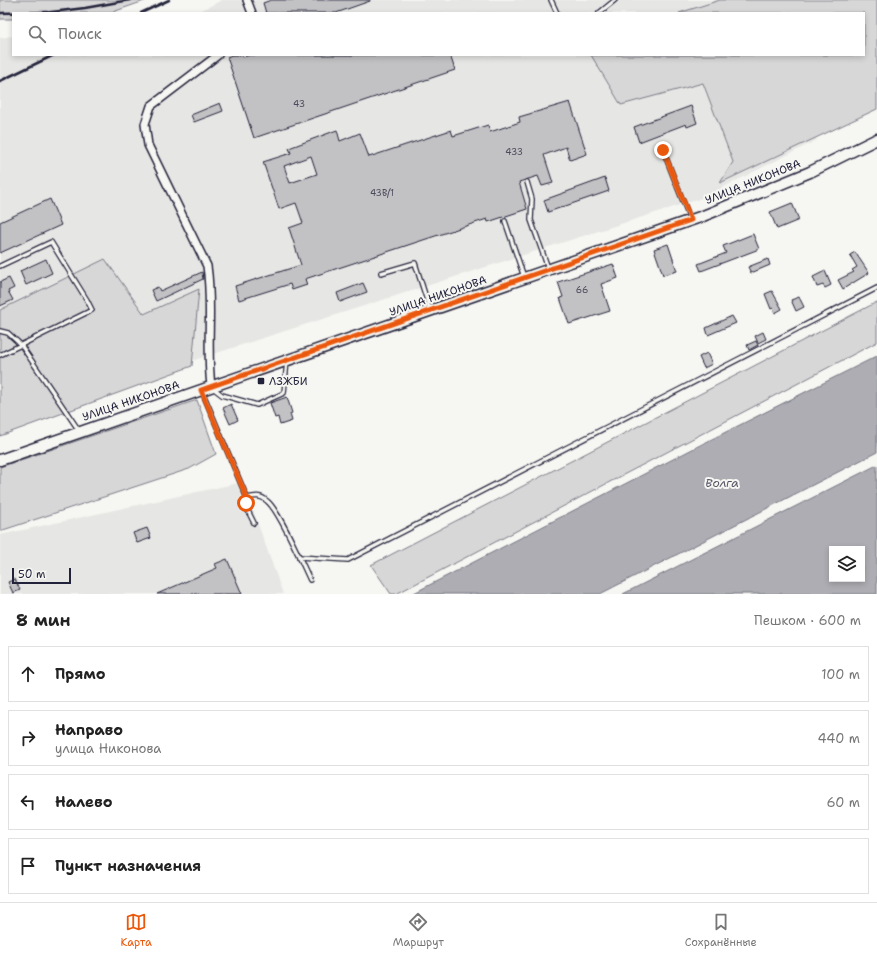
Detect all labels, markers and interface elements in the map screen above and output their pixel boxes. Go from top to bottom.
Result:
search box [12,12,865,56]
icon: search [26,23,48,45]
text: Поиск [58,24,102,44]
house number: 43 [293,98,305,110]
route end [654,141,672,159]
house number: 43З [505,146,523,158]
street label: УЛИЦА НИКОНОВА [703,156,803,208]
house number: 43В/1 [370,187,394,199]
street label: УЛИЦА НИКОНОВА [387,272,489,320]
house number: 66 [576,284,588,296]
place label: ЛЗЖБИ [269,374,308,389]
marker: ЛЗЖБИ [256,376,266,386]
street label: УЛИЦА НИКОНОВА [80,377,182,425]
water label: Волга [705,475,739,491]
route start [237,494,255,512]
map controls [829,546,865,582]
button: layers [829,546,865,582]
scale bar [12,566,71,585]
text: 50 m [18,567,46,582]
text: 8 мин [16,609,71,631]
text: Пешком · 600 m [754,612,861,629]
icon: ahead [17,663,39,685]
text: Прямо [55,664,105,684]
text: 100 m [821,666,860,683]
text: Направо [55,720,123,740]
icon: right [17,727,39,749]
text: 440 m [818,730,860,747]
text: улица Никонова [55,740,161,757]
icon: left [17,791,39,813]
text: Налево [55,792,113,812]
text: 60 m [827,794,860,811]
icon: arrive [17,855,39,877]
text: Пункт назначения [55,856,201,876]
tab: Карта [120,911,152,950]
tab: Маршрут [393,911,444,950]
tab: Сохранённые [685,911,757,950]

